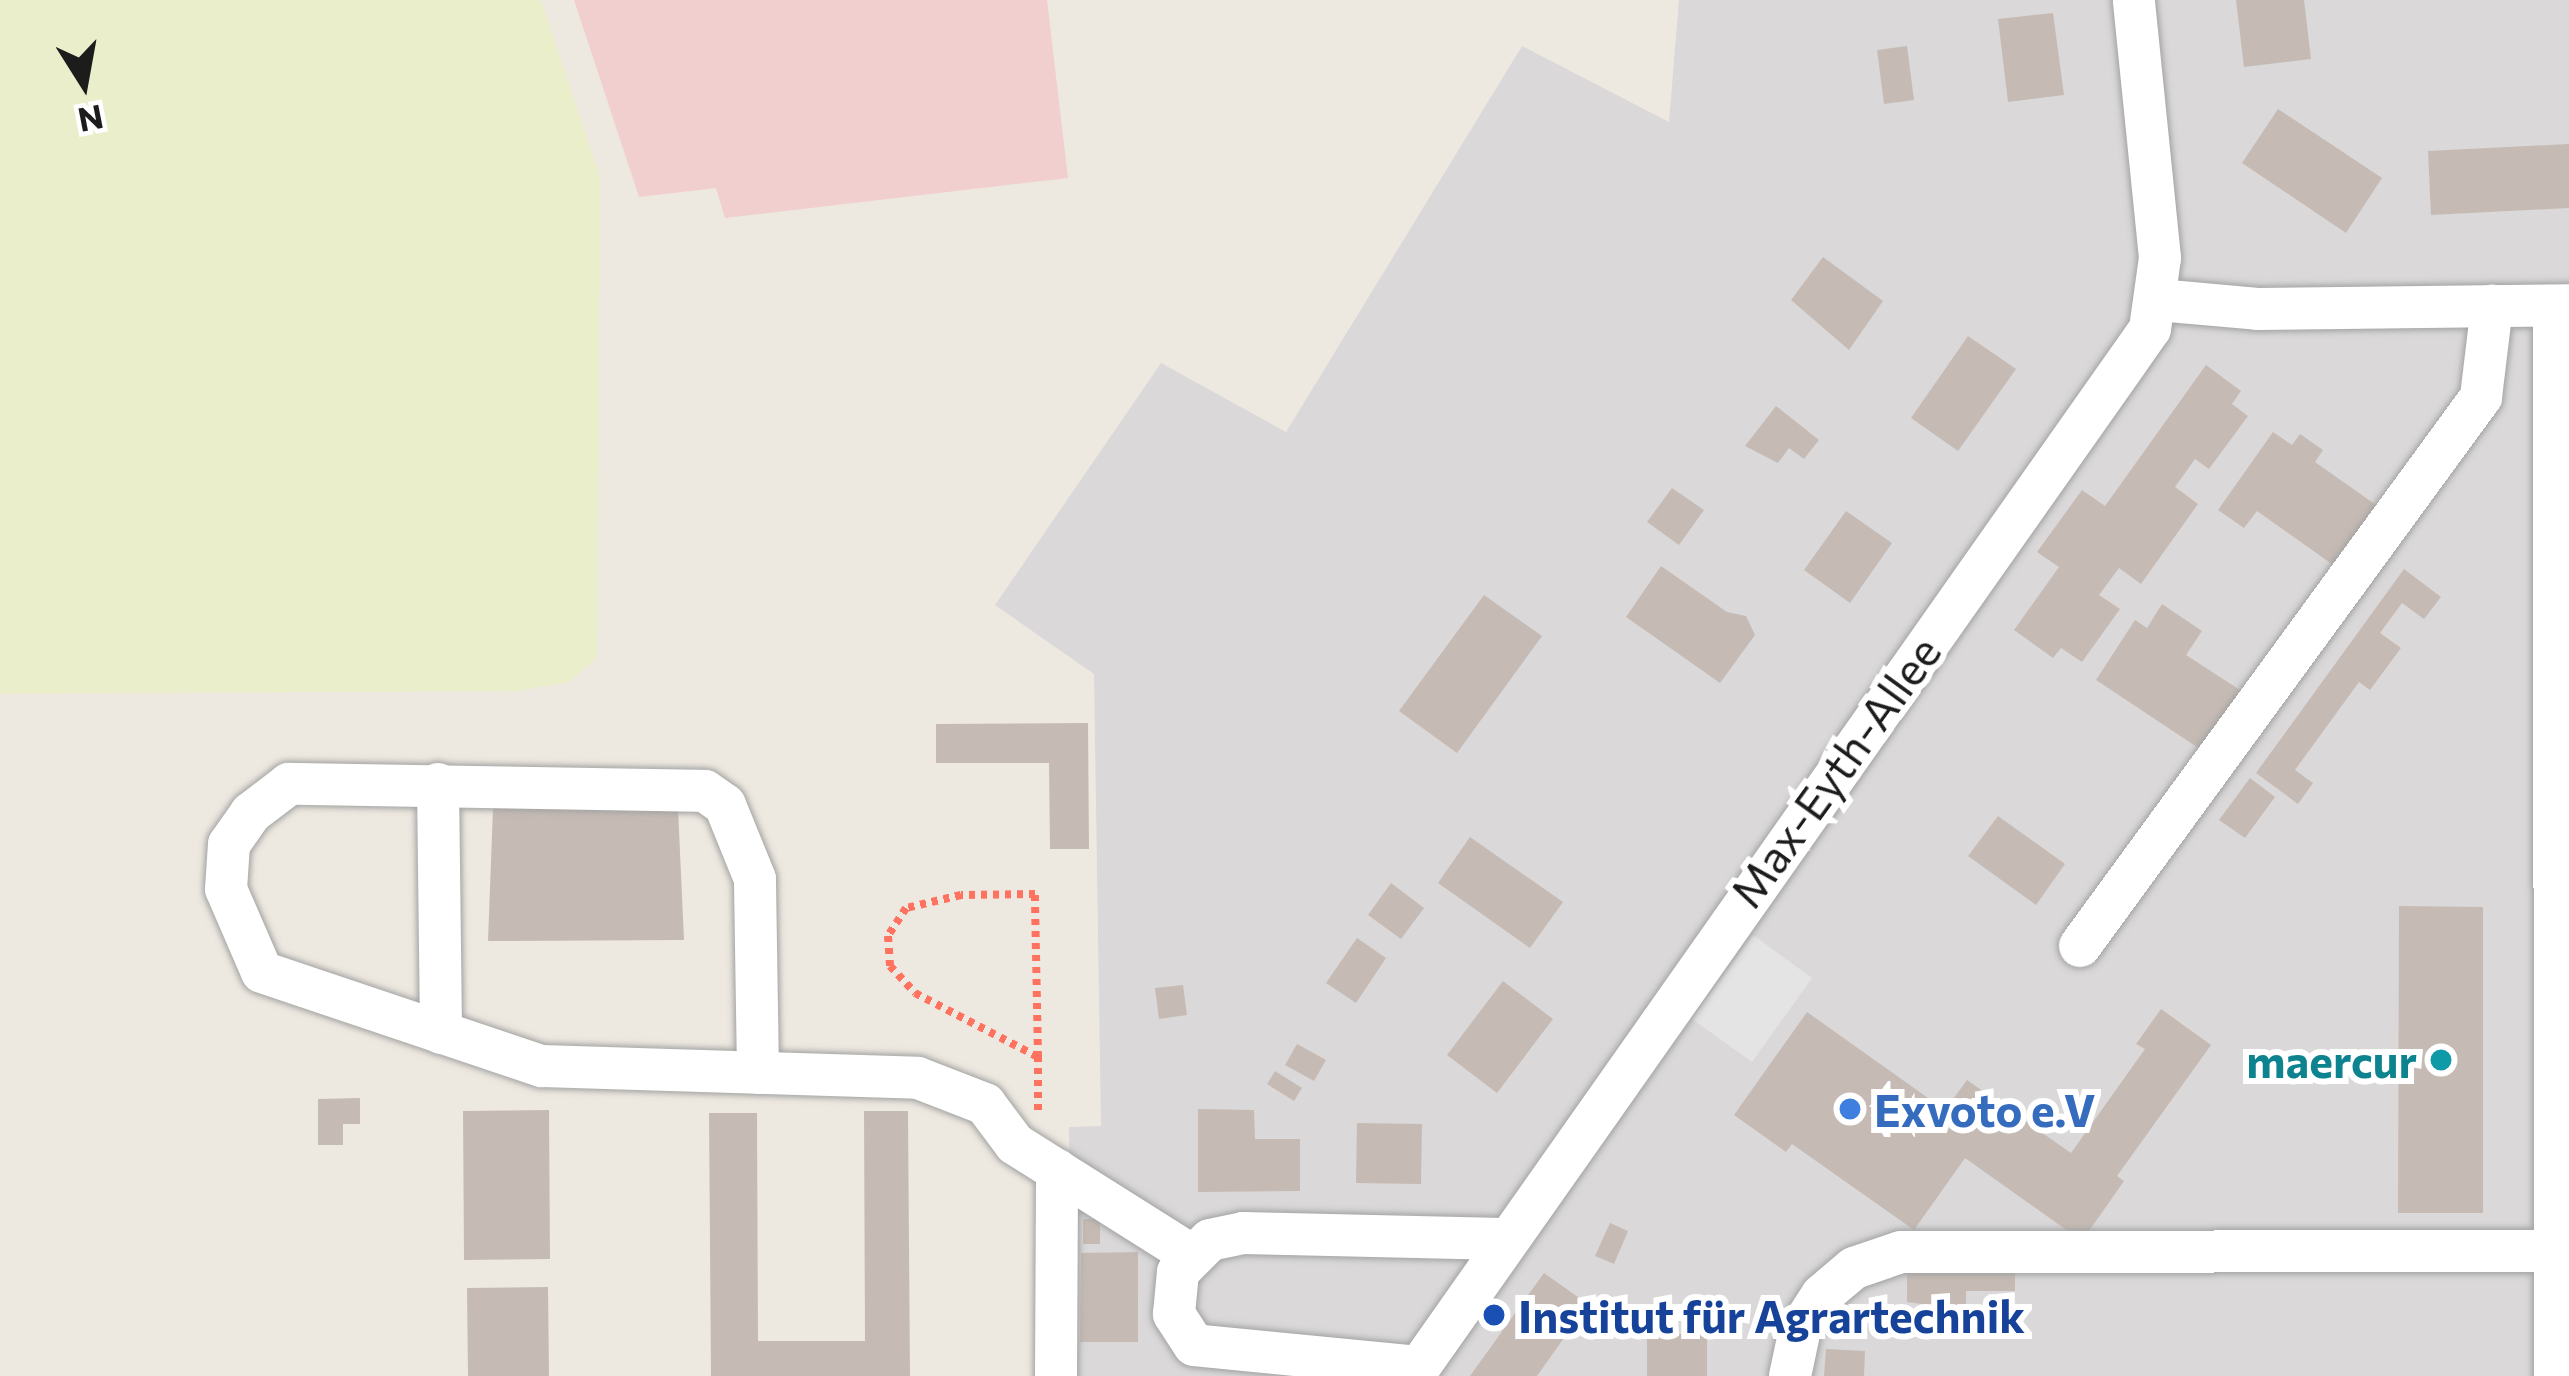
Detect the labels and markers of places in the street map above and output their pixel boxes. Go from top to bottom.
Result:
place label: maercur [2246,1033,2417,1087]
marker: maercur [2428,1047,2454,1073]
place label: Exvoto e.V [1874,1082,2096,1136]
marker: Exvoto e.V [1837,1096,1863,1122]
place label: Institut für Agrartechnik [1518,1288,2025,1342]
marker: Institut für Agrartechnik [1481,1302,1507,1328]

